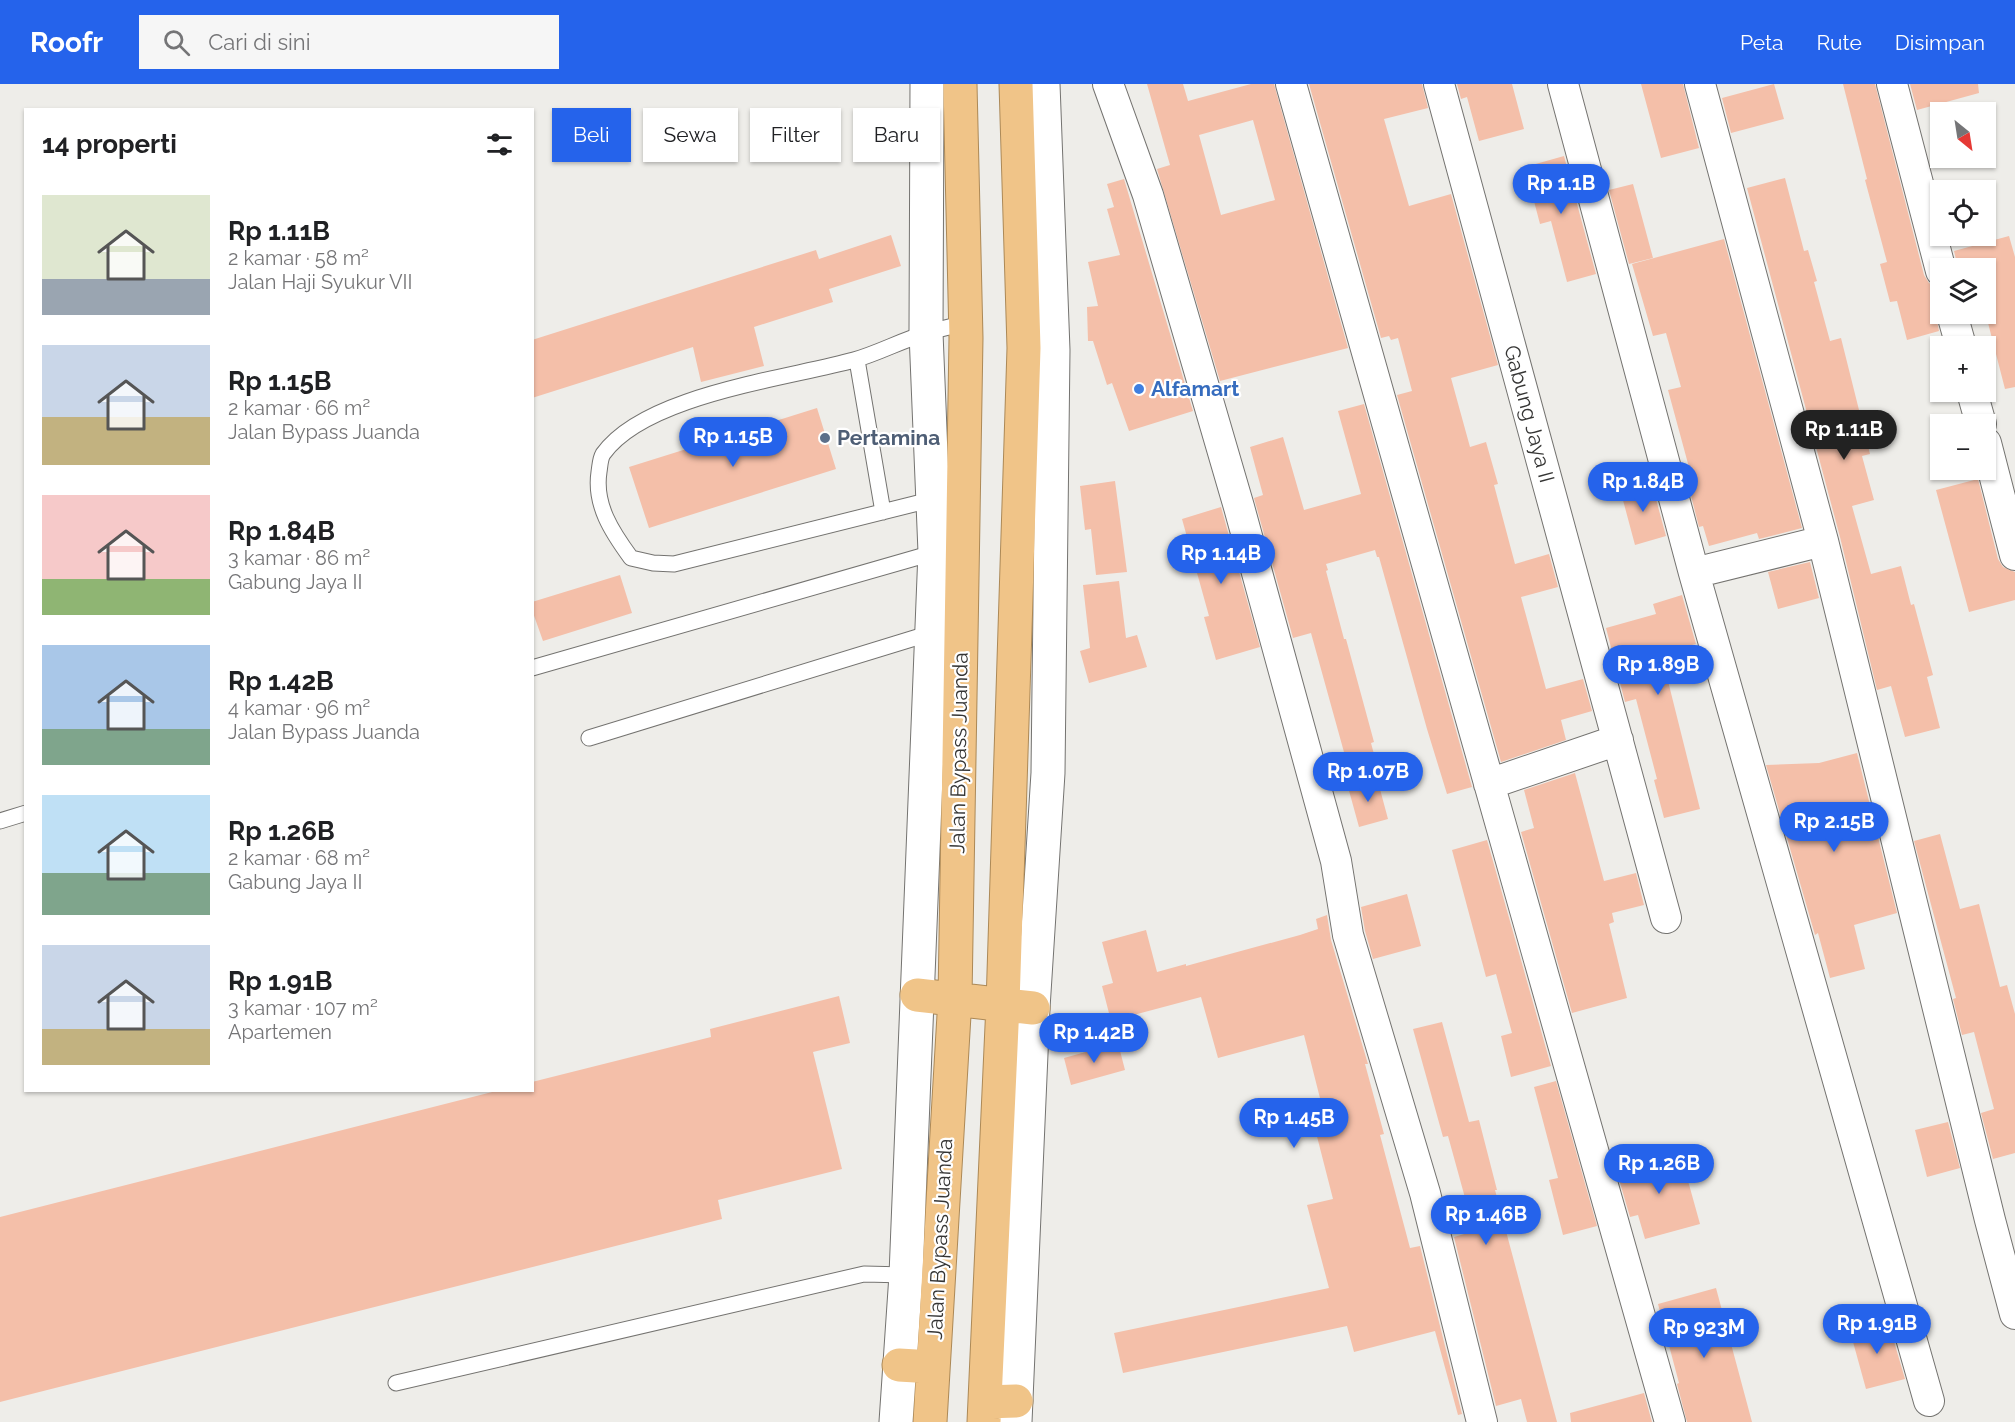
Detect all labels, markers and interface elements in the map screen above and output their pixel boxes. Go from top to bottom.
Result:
search box [139,15,559,69]
text: Roofr [30,26,103,59]
icon: search [160,26,193,59]
text: Cari di sini [208,29,310,55]
text: Peta [1740,30,1784,55]
text: Rute [1817,30,1862,55]
text: Disimpan [1895,30,1985,55]
north arrow [1930,102,1996,168]
map controls [1930,102,1996,480]
chip: Beli [552,108,631,162]
chip: Sewa [643,108,738,162]
chip: Filter [750,108,841,162]
chip: Baru [853,108,940,162]
icon: filters [483,128,516,161]
text: 14 properti [42,129,177,159]
pin: Rp 1.1B [1506,164,1616,215]
text: Rp 1.1B [1527,171,1595,195]
button: locate [1930,180,1996,246]
text: Rp 1.11B [228,216,330,246]
icon: home [90,219,162,291]
text: 2 kamar · 58 m² [228,246,369,270]
button: layers [1930,258,1996,324]
text: Jalan Haji Syukur VII [228,270,412,294]
button: + [1930,336,1996,402]
street label: Gabung Jaya II [1499,342,1560,485]
text: Rp 1.15B [228,366,332,396]
icon: home [90,369,162,441]
place label: Alfamart [1151,376,1239,401]
marker: Alfamart [1132,382,1146,396]
text: 2 kamar · 66 m² [228,396,370,420]
pin: Rp 1.11B [1782,410,1906,461]
button: − [1930,414,1996,480]
pin: Rp 1.15B [671,417,795,468]
text: Rp 1.11B [1805,417,1883,441]
text: Jalan Bypass Juanda [228,420,420,444]
text: Rp 1.15B [693,424,773,448]
place label: Pertamina [837,425,940,450]
marker: Pertamina [818,431,832,445]
pin: Rp 1.84B [1581,462,1705,513]
text: Rp 1.84B [1602,469,1684,493]
text: Rp 1.84B [228,516,335,546]
icon: home [90,519,162,591]
pin: Rp 1.14B [1159,534,1283,585]
text: Rp 1.14B [1181,541,1261,565]
text: 3 kamar · 86 m² [228,546,370,570]
text: Gabung Jaya II [228,570,363,594]
pin: Rp 1.89B [1596,645,1720,696]
street label: Jalan Bypass Juanda [944,652,973,854]
text: Rp 1.89B [1617,652,1699,676]
text: Rp 1.42B [228,666,334,696]
icon: home [90,669,162,741]
text: 4 kamar · 96 m² [228,696,370,720]
text: Jalan Bypass Juanda [228,720,420,744]
pin: Rp 1.07B [1306,752,1430,803]
text: Rp 1.07B [1327,759,1409,783]
pin: Rp 2.15B [1772,802,1896,853]
text: Rp 2.15B [1793,809,1875,833]
text: Rp 1.26B [228,816,335,846]
icon: home [90,819,162,891]
text: 2 kamar · 68 m² [228,846,370,870]
text: Gabung Jaya II [228,870,363,894]
text: Rp 1.91B [228,966,332,996]
icon: home [90,969,162,1041]
text: 3 kamar · 107 m² [228,996,378,1020]
pin: Rp 1.42B [1032,1013,1156,1064]
text: Apartemen [228,1020,332,1044]
text: Rp 1.42B [1053,1020,1135,1044]
pin: Rp 1.45B [1232,1098,1356,1149]
text: Rp 1.45B [1253,1105,1335,1129]
street label: Jalan Bypass Juanda [922,1138,957,1340]
pin: Rp 1.26B [1597,1144,1721,1195]
text: Rp 1.26B [1618,1151,1700,1175]
pin: Rp 1.46B [1424,1195,1548,1246]
text: Rp 1.46B [1445,1202,1527,1226]
pin: Rp 1.91B [1815,1304,1939,1355]
pin: Rp 923M [1649,1308,1759,1359]
text: Rp 1.91B [1837,1311,1917,1335]
text: Rp 923M [1663,1315,1745,1339]

